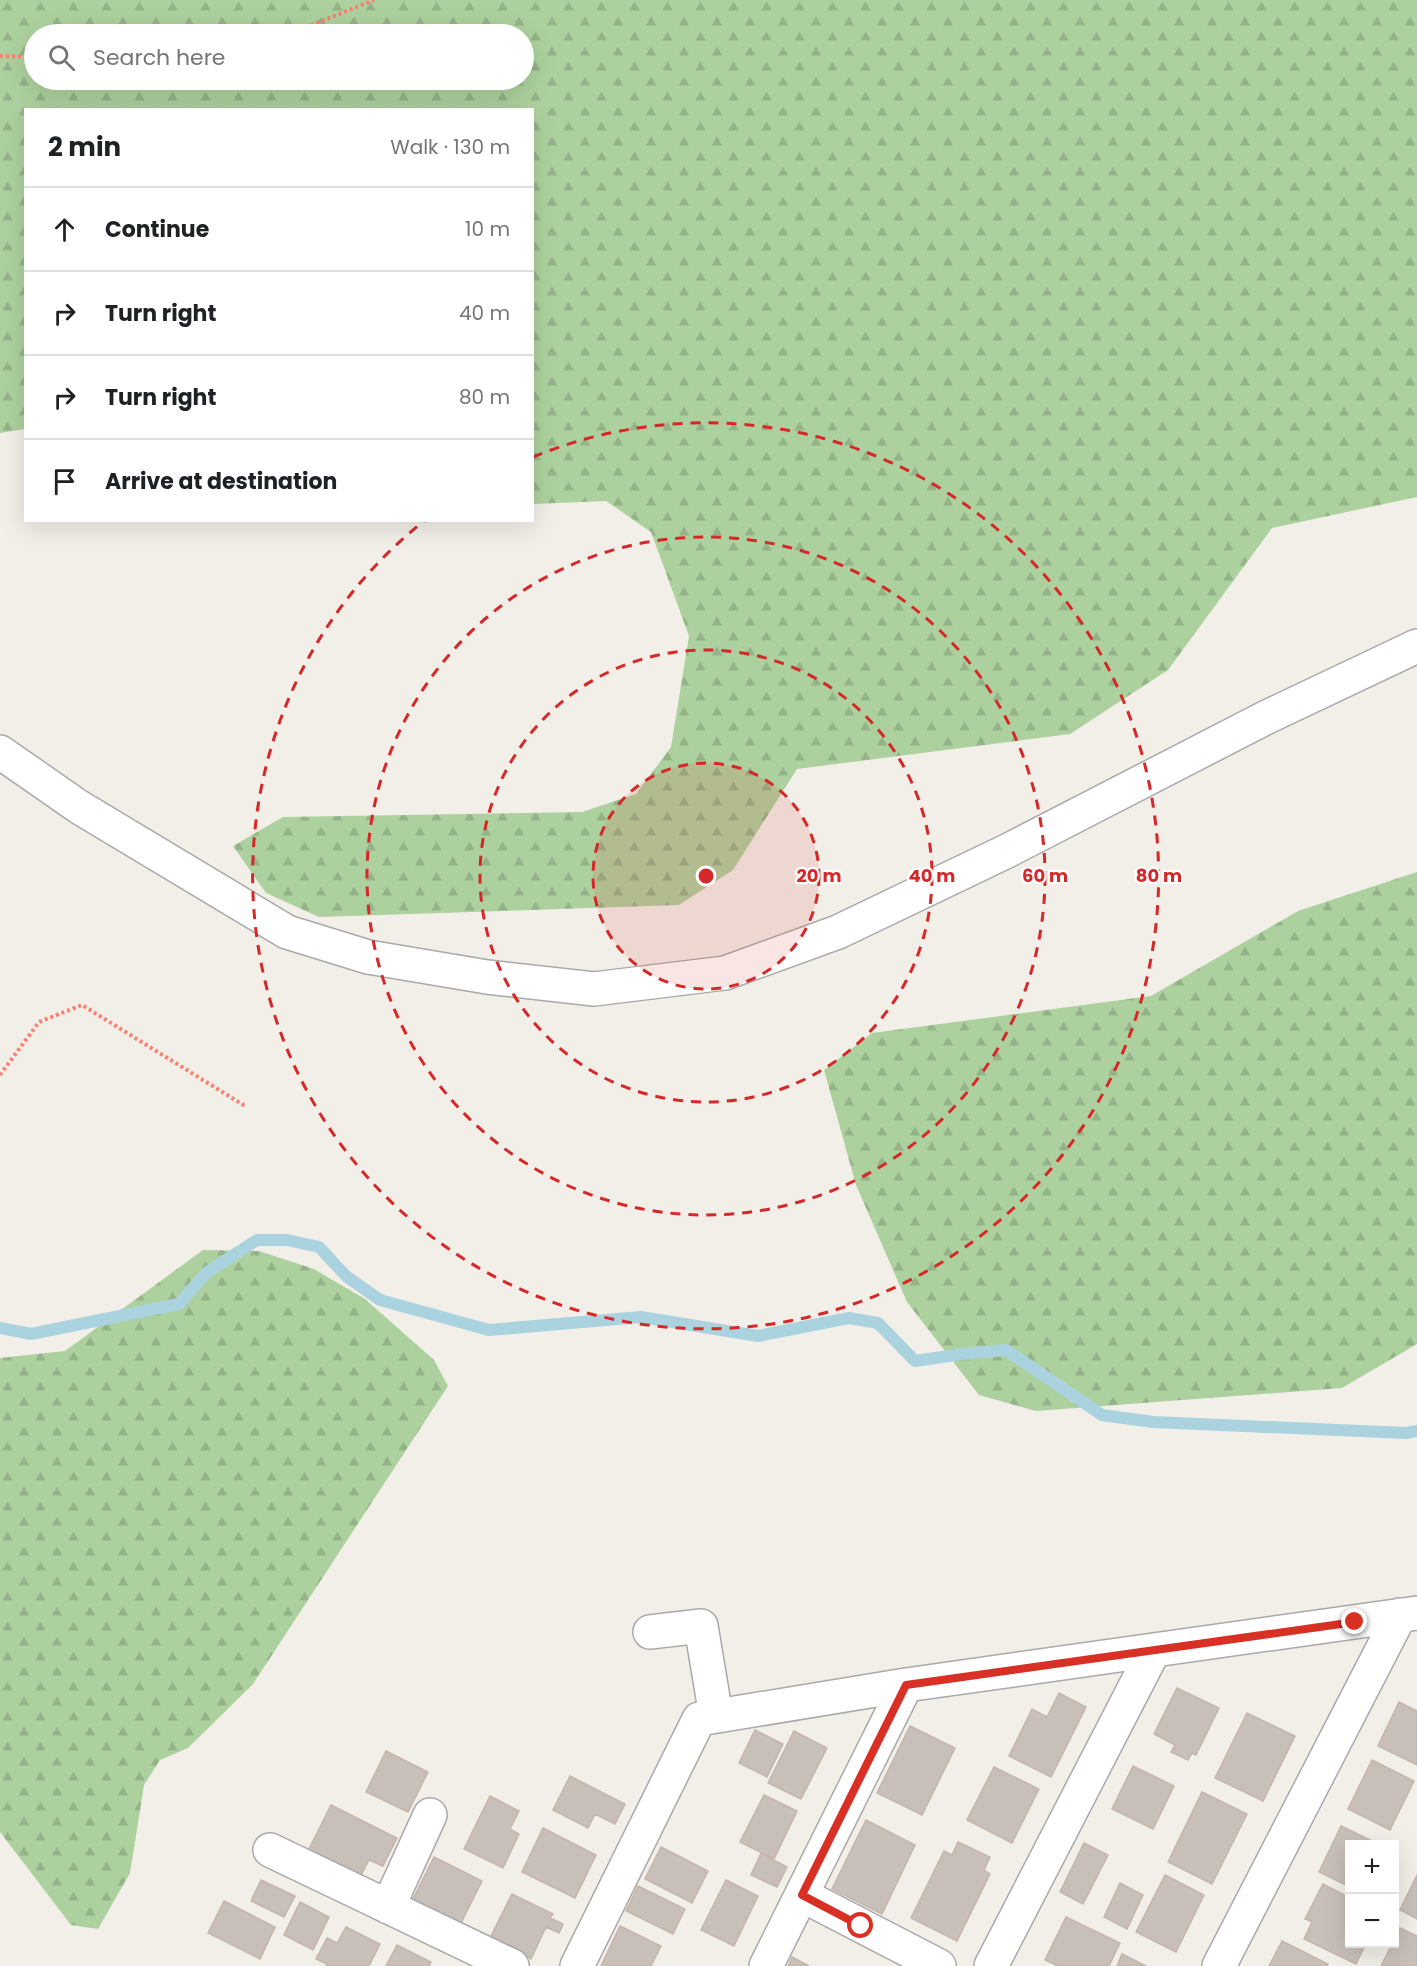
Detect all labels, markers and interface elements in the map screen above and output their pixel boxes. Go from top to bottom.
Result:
search box [24,24,534,90]
icon: search [45,41,78,74]
text: Search here [93,42,226,73]
text: 2 min [48,129,121,165]
text: Walk · 130 m [390,133,510,161]
icon: ahead [48,213,81,246]
text: Continue [105,214,209,245]
text: 10 m [465,215,510,243]
icon: right [48,297,81,330]
text: Turn right [105,298,216,329]
text: 40 m [459,299,510,327]
icon: right [48,381,81,414]
text: Turn right [105,382,216,413]
text: 80 m [459,383,510,411]
icon: arrive [48,465,81,498]
text: Arrive at destination [105,466,337,497]
text: 20 m [797,863,841,888]
text: 40 m [909,863,955,888]
text: 60 m [1022,863,1068,888]
text: 80 m [1136,863,1182,888]
centre of rings [696,866,716,886]
route end [1341,1608,1367,1634]
map controls [1345,1840,1399,1948]
button: + [1345,1840,1399,1894]
button: − [1345,1894,1399,1948]
route start [847,1912,873,1938]

